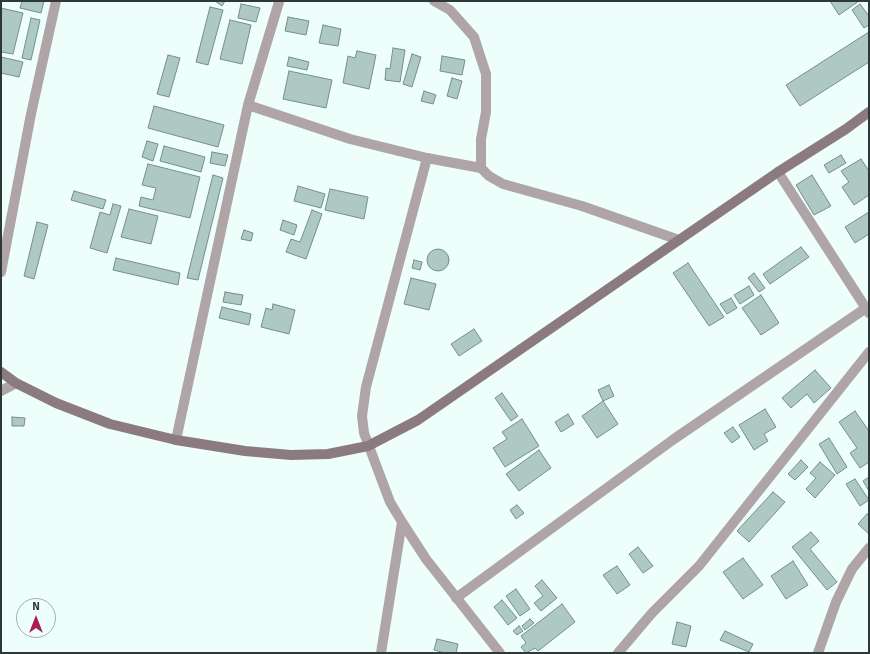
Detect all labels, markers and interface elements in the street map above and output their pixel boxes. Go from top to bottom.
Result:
north arrow [16,598,56,638]
text: N [32,600,40,613]

